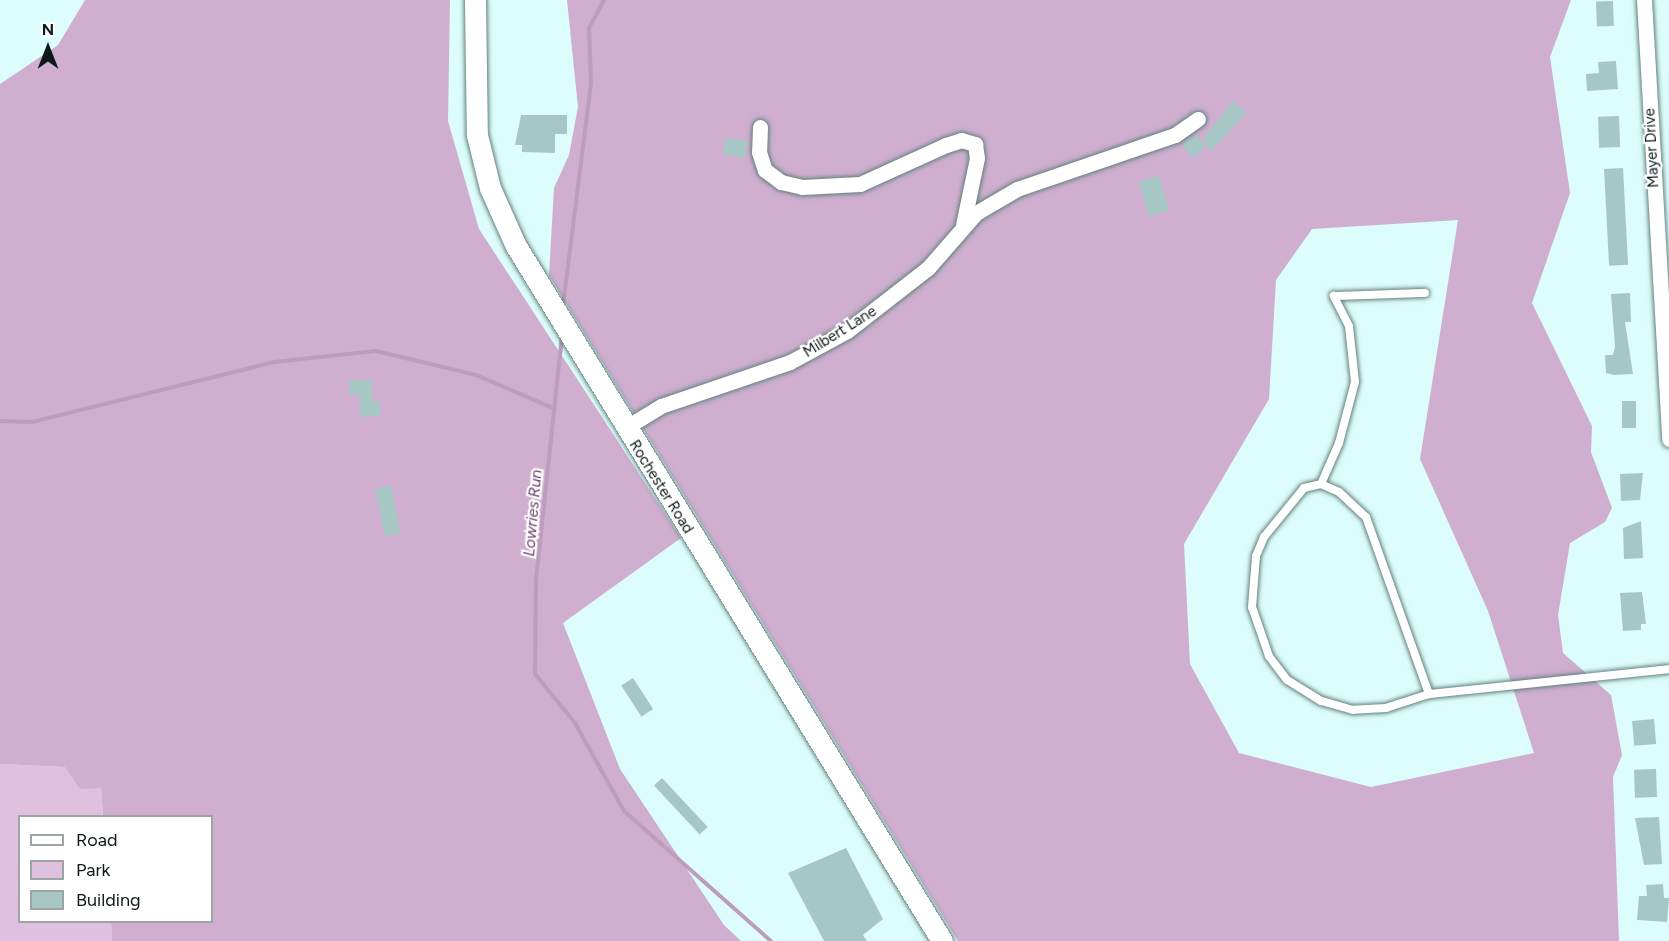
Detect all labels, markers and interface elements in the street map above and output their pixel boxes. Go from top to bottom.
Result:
north arrow [18,18,78,78]
text: N [42,20,54,39]
street label: Mayer Drive [1641,108,1663,188]
street label: Milbert Lane [800,302,880,362]
street label: Rochester Road [625,437,697,537]
water label: Lowries Run [520,469,546,557]
legend [18,815,213,923]
text: Road [76,829,117,851]
text: Park [76,859,110,881]
text: Building [76,889,141,911]

